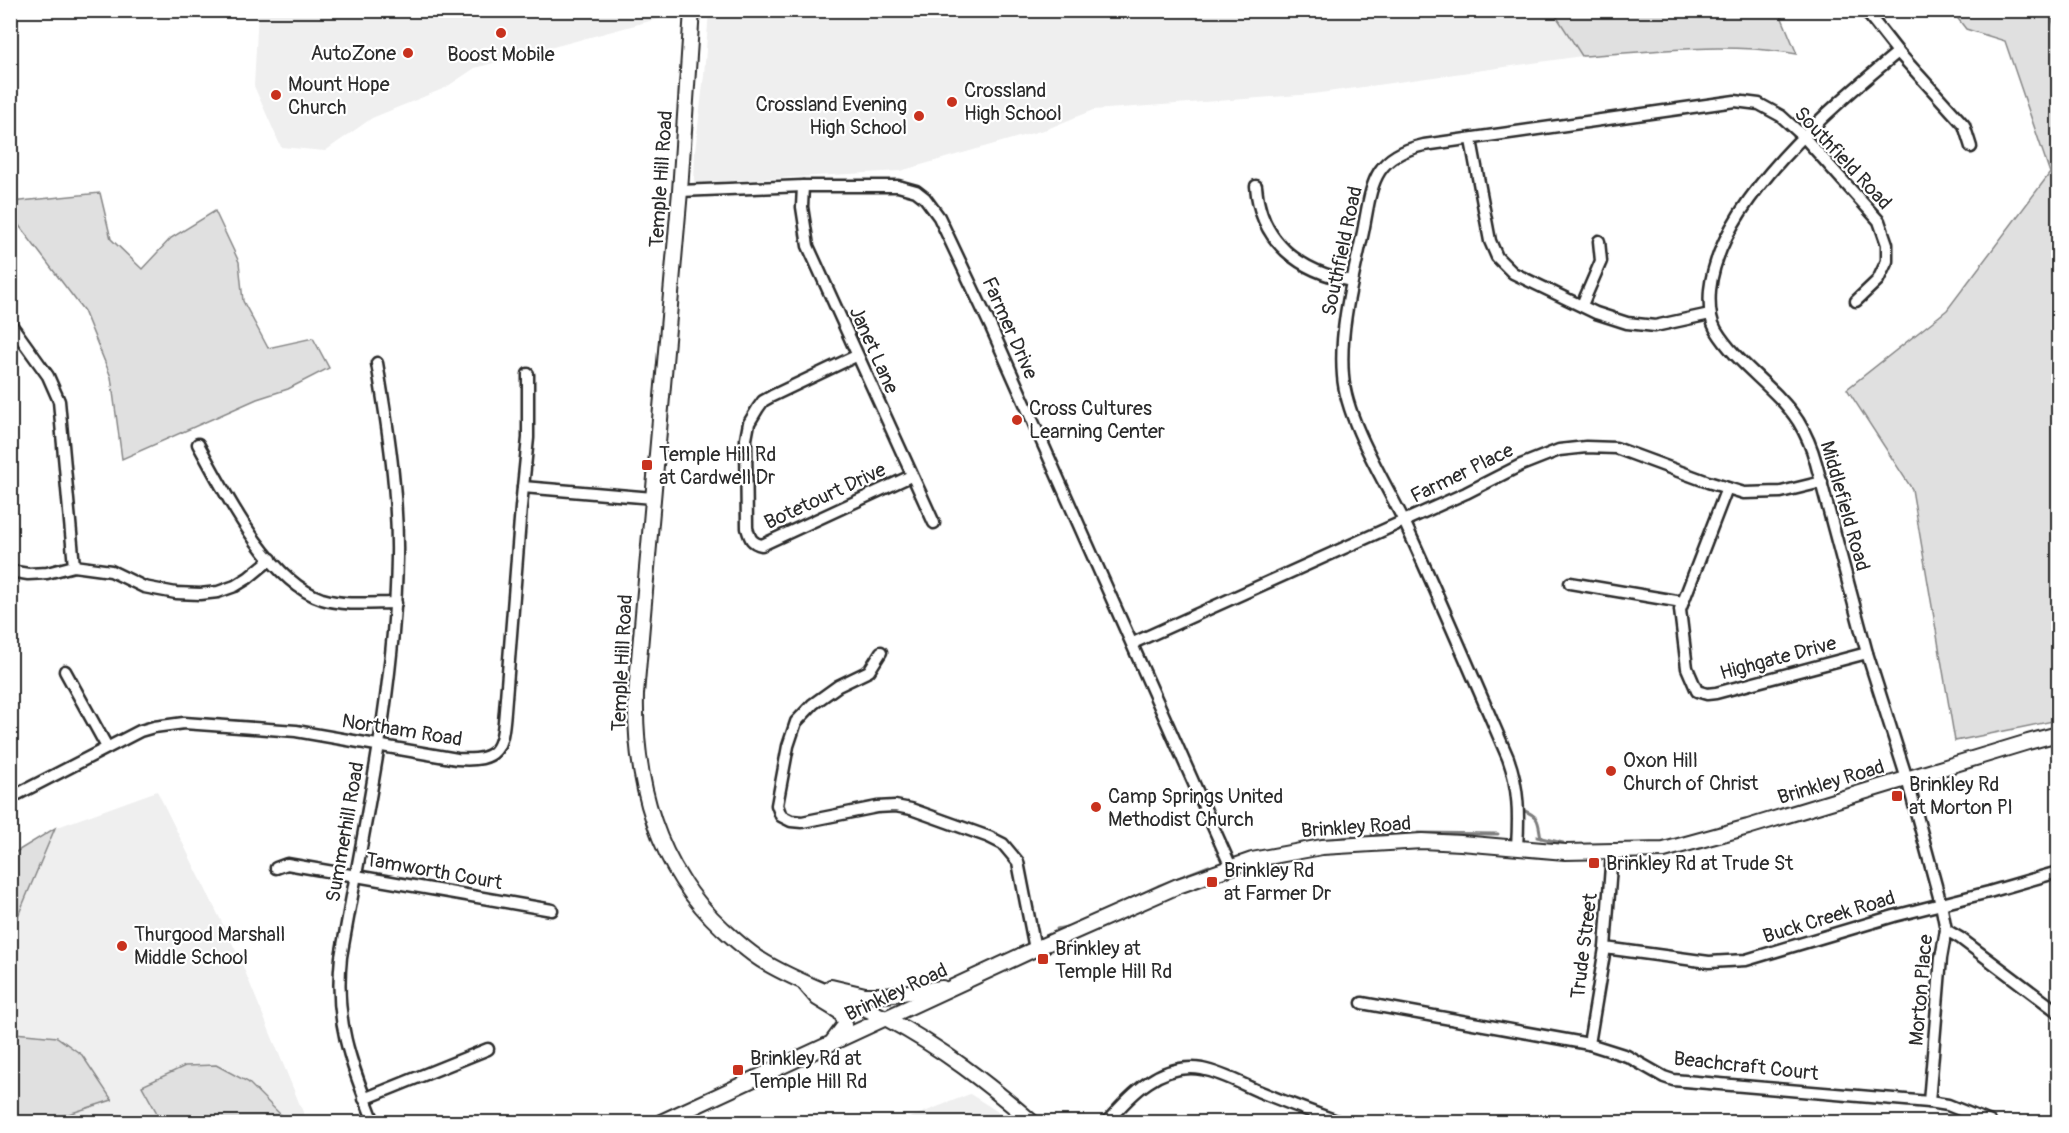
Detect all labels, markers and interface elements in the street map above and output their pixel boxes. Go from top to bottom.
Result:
marker: Boost Mobile [494,26,508,40]
place label: AutoZone [310,41,396,66]
place label: Boost Mobile [447,42,555,67]
marker: AutoZone [401,46,415,60]
place label: Mount Hope Church [288,72,390,120]
place label: Crossland High School [964,78,1062,126]
marker: Mount Hope Church [269,88,283,102]
place label: Crossland Evening High School [755,92,907,140]
marker: Crossland High School [945,95,959,109]
street label: Southfield Road [1789,101,1897,215]
marker: Crossland Evening High School [912,109,926,123]
street label: Temple Hill Road [644,110,678,248]
street label: Southfield Road [1316,184,1368,318]
street label: Farmer Drive [976,273,1044,383]
street label: Janet Lane [844,302,904,398]
place label: Cross Cultures Learning Center [1029,396,1165,444]
marker: Cross Cultures Learning Center [1010,413,1024,427]
street label: Farmer Place [1406,437,1518,509]
street label: Middlefield Road [1815,438,1875,574]
place label: Temple Hill Rd at Cardwell Dr [659,442,776,490]
street label: Botetourt Drive [760,457,890,535]
marker: Temple Hill Rd at Cardwell Dr [640,458,654,472]
street label: Temple Hill Road [606,594,638,732]
street label: Highgate Drive [1717,630,1839,686]
street label: Northam Road [340,708,464,752]
place label: Oxon Hill Church of Christ [1623,748,1759,796]
street label: Brinkley Road [1775,754,1887,810]
street label: Summerhill Road [320,760,370,904]
marker: Oxon Hill Church of Christ [1604,764,1618,778]
place label: Brinkley Rd at Morton Pl [1909,772,2012,820]
place label: Camp Springs United Methodist Church [1108,784,1283,832]
marker: Brinkley Rd at Morton Pl [1890,789,1904,803]
marker: Camp Springs United Methodist Church [1089,800,1103,814]
street label: Brinkley Road [1300,811,1412,843]
street label: Tamworth Court [364,847,505,895]
place label: Brinkley Rd at Trude St [1606,851,1794,876]
marker: Brinkley Rd at Trude St [1587,856,1601,870]
place label: Brinkley Rd at Farmer Dr [1224,858,1331,906]
marker: Brinkley Rd at Farmer Dr [1205,875,1219,889]
street label: Buck Creek Road [1760,885,1898,949]
street label: Trude Street [1565,891,1603,1000]
place label: Thurgood Marshall Middle School [134,922,285,970]
street label: Morton Place [1904,933,1938,1047]
place label: Brinkley at Temple Hill Rd [1055,936,1172,984]
marker: Thurgood Marshall Middle School [115,939,129,953]
marker: Brinkley at Temple Hill Rd [1036,952,1050,966]
street label: Brinkley Road [841,957,951,1027]
place label: Brinkley Rd at Temple Hill Rd [750,1046,867,1094]
street label: Beachcraft Court [1672,1046,1821,1086]
marker: Brinkley Rd at Temple Hill Rd [731,1063,745,1077]

